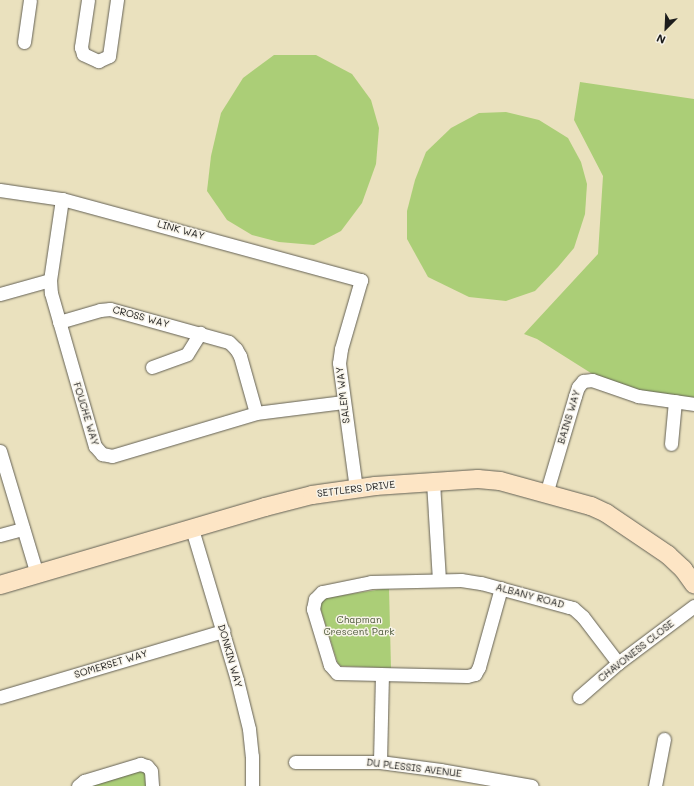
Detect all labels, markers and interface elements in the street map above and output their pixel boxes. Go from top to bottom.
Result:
north arrow [646,8,686,48]
text: N [654,31,668,48]
street label: LINK WAY [156,218,206,242]
street label: CROSS WAY [111,304,171,330]
street label: SALEM WAY [334,366,352,424]
street label: FOUCHE WAY [71,381,101,447]
street label: BAINS WAY [555,388,583,446]
street label: SETTLERS DRIVE [316,478,396,500]
street label: ALBANY ROAD [494,581,566,611]
park label: Chapman Crescent Park [323,613,395,636]
street label: CHAVONESS CLOSE [596,618,676,684]
street label: DONKIN WAY [215,623,245,689]
street label: SOMERSET WAY [73,647,149,681]
street label: DU PLESSIS AVENUE [366,756,462,780]

